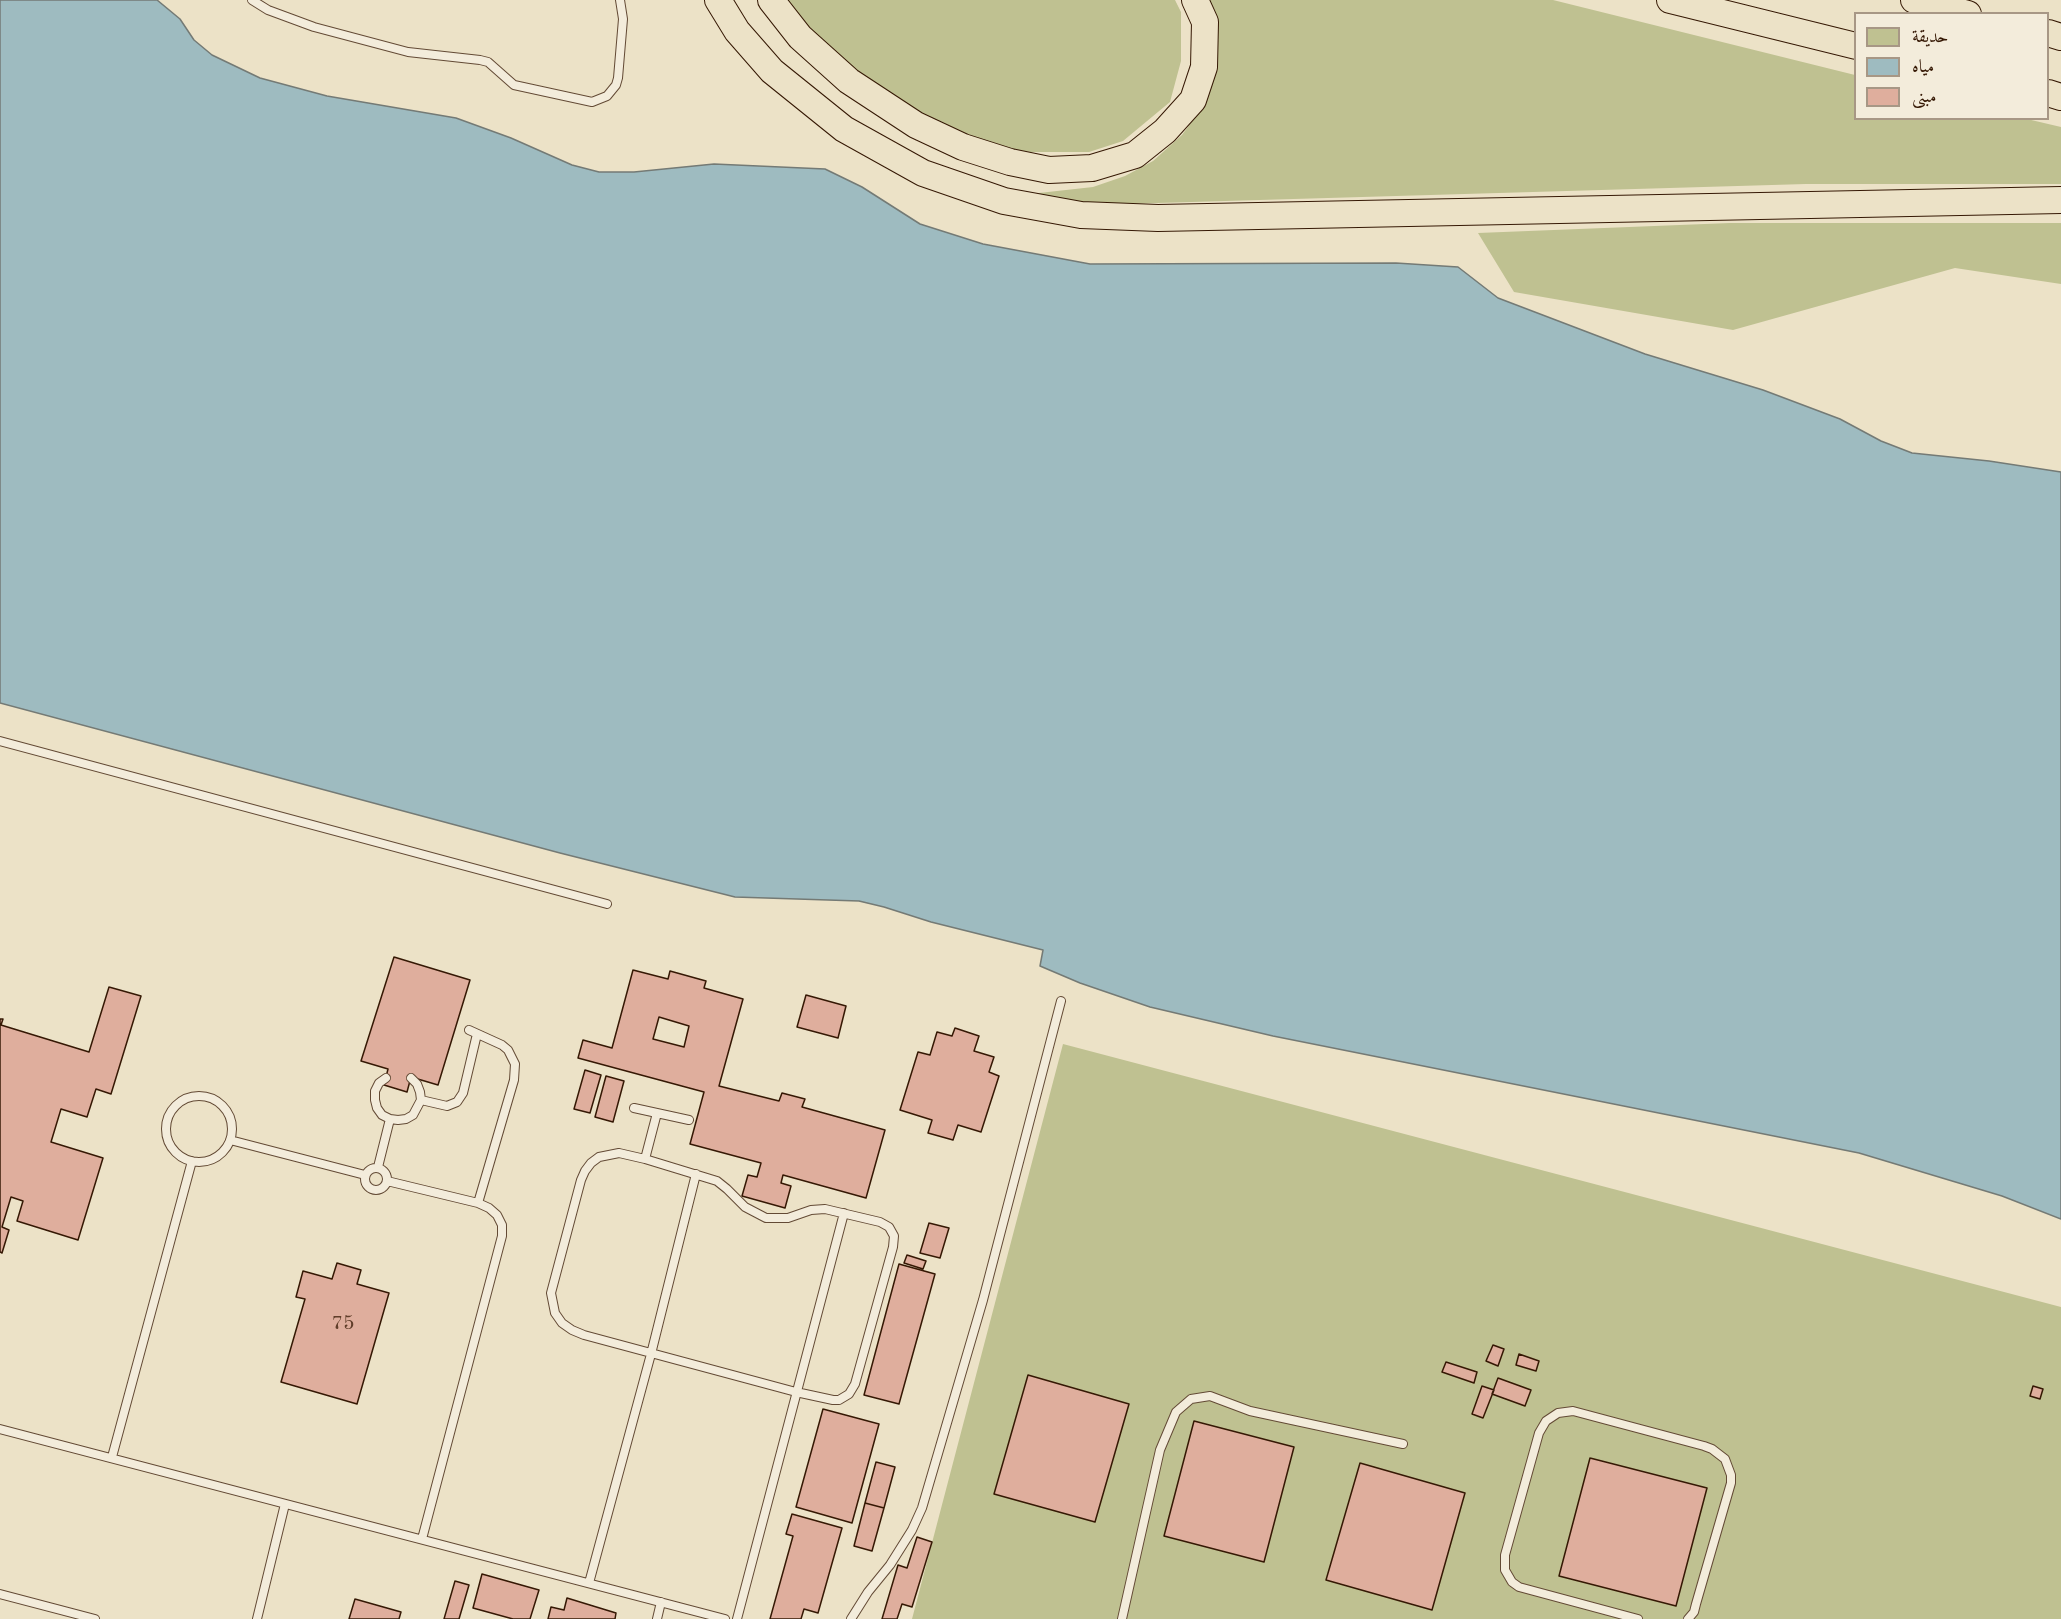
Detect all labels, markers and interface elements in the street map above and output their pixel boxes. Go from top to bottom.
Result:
legend [1854,12,2049,120]
text: حديقة [1912,28,1948,46]
text: مياه [1912,58,1934,76]
text: مبنى [1912,88,1937,106]
house number: 75 [331,1312,355,1336]

